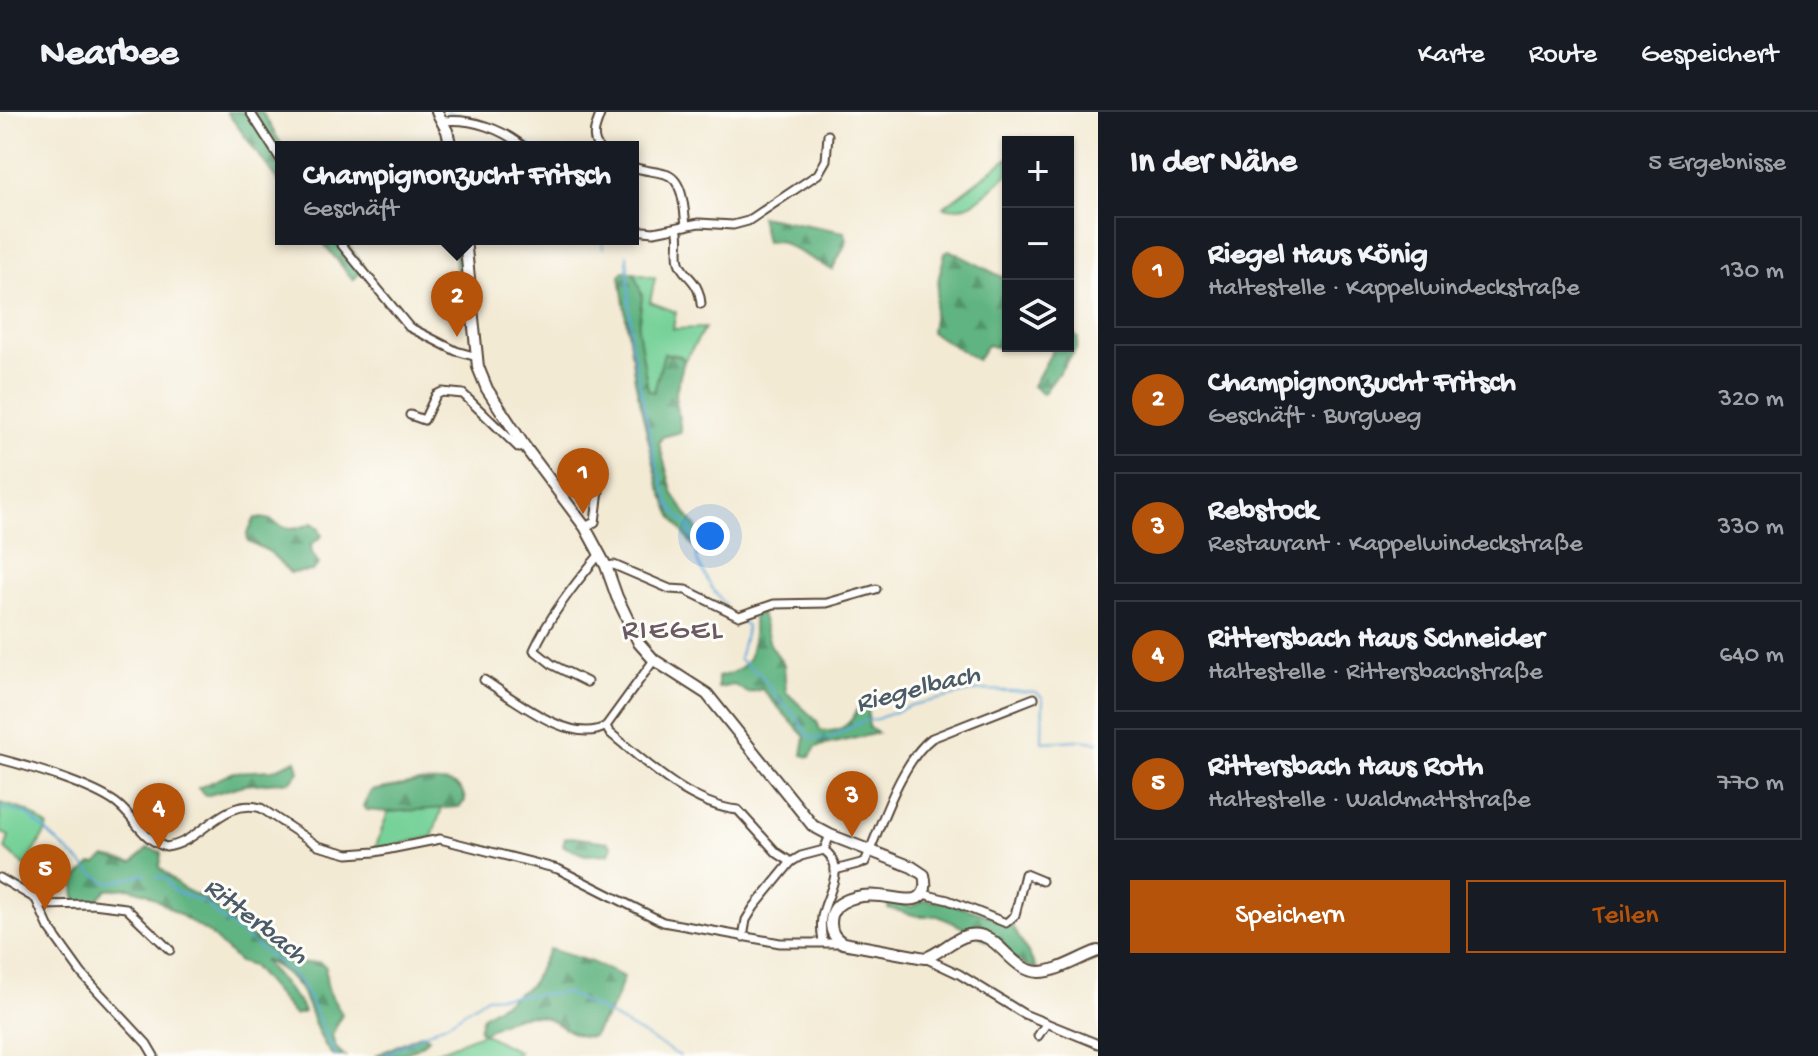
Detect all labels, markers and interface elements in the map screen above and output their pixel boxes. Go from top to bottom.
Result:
text: Nearbee [40,33,178,77]
text: Karte [1418,39,1485,72]
text: Route [1529,39,1597,72]
text: Gespeichert [1641,39,1778,72]
map controls [1002,136,1074,352]
button: + [1002,136,1074,208]
popup [275,141,639,245]
text: In der Nähe [1130,144,1297,184]
text: 5 Ergebnisse [1648,149,1786,180]
text: Champignonzucht Fritsch [303,160,611,195]
text: Geschäft [303,195,398,226]
button: − [1002,208,1074,280]
text: Riegel Haus König [1208,239,1428,274]
text: 1 [1153,257,1163,288]
text: 130 m [1721,257,1784,288]
pin: 2 [431,271,483,337]
text: Haltestelle · Kappelwindeckstraße [1208,274,1580,305]
button: layers [1002,280,1074,352]
text: Champignonzucht Fritsch [1208,367,1516,402]
text: 2 [1152,385,1164,416]
text: 320 m [1718,385,1784,416]
text: Geschäft · Burgweg [1208,402,1422,433]
pin: 1 [557,448,609,514]
text: Rebstock [1208,495,1317,530]
text: 3 [1151,513,1165,544]
text: 330 m [1718,513,1784,544]
your location [690,516,730,556]
text: Restaurant · Kappelwindeckstraße [1208,530,1583,561]
district label: RIEGEL [622,615,724,650]
text: Rittersbach Haus Schneider [1208,623,1544,658]
text: 4 [1152,641,1164,672]
text: 640 m [1719,641,1784,672]
water label: Riegelbach [853,658,984,721]
text: Haltestelle · Rittersbachstraße [1208,658,1543,689]
text: Rittersbach Haus Roth [1208,751,1483,786]
text: 5 [1151,769,1165,800]
text: 770 m [1718,769,1784,800]
pin: 3 [826,771,878,837]
pin: 4 [133,783,185,849]
text: Haltestelle · Waldmattstraße [1208,786,1531,817]
pin: 5 [19,844,71,910]
water label: Ritterbach [196,871,314,973]
button: Speichern [1130,880,1450,953]
button: Teilen [1466,880,1786,953]

